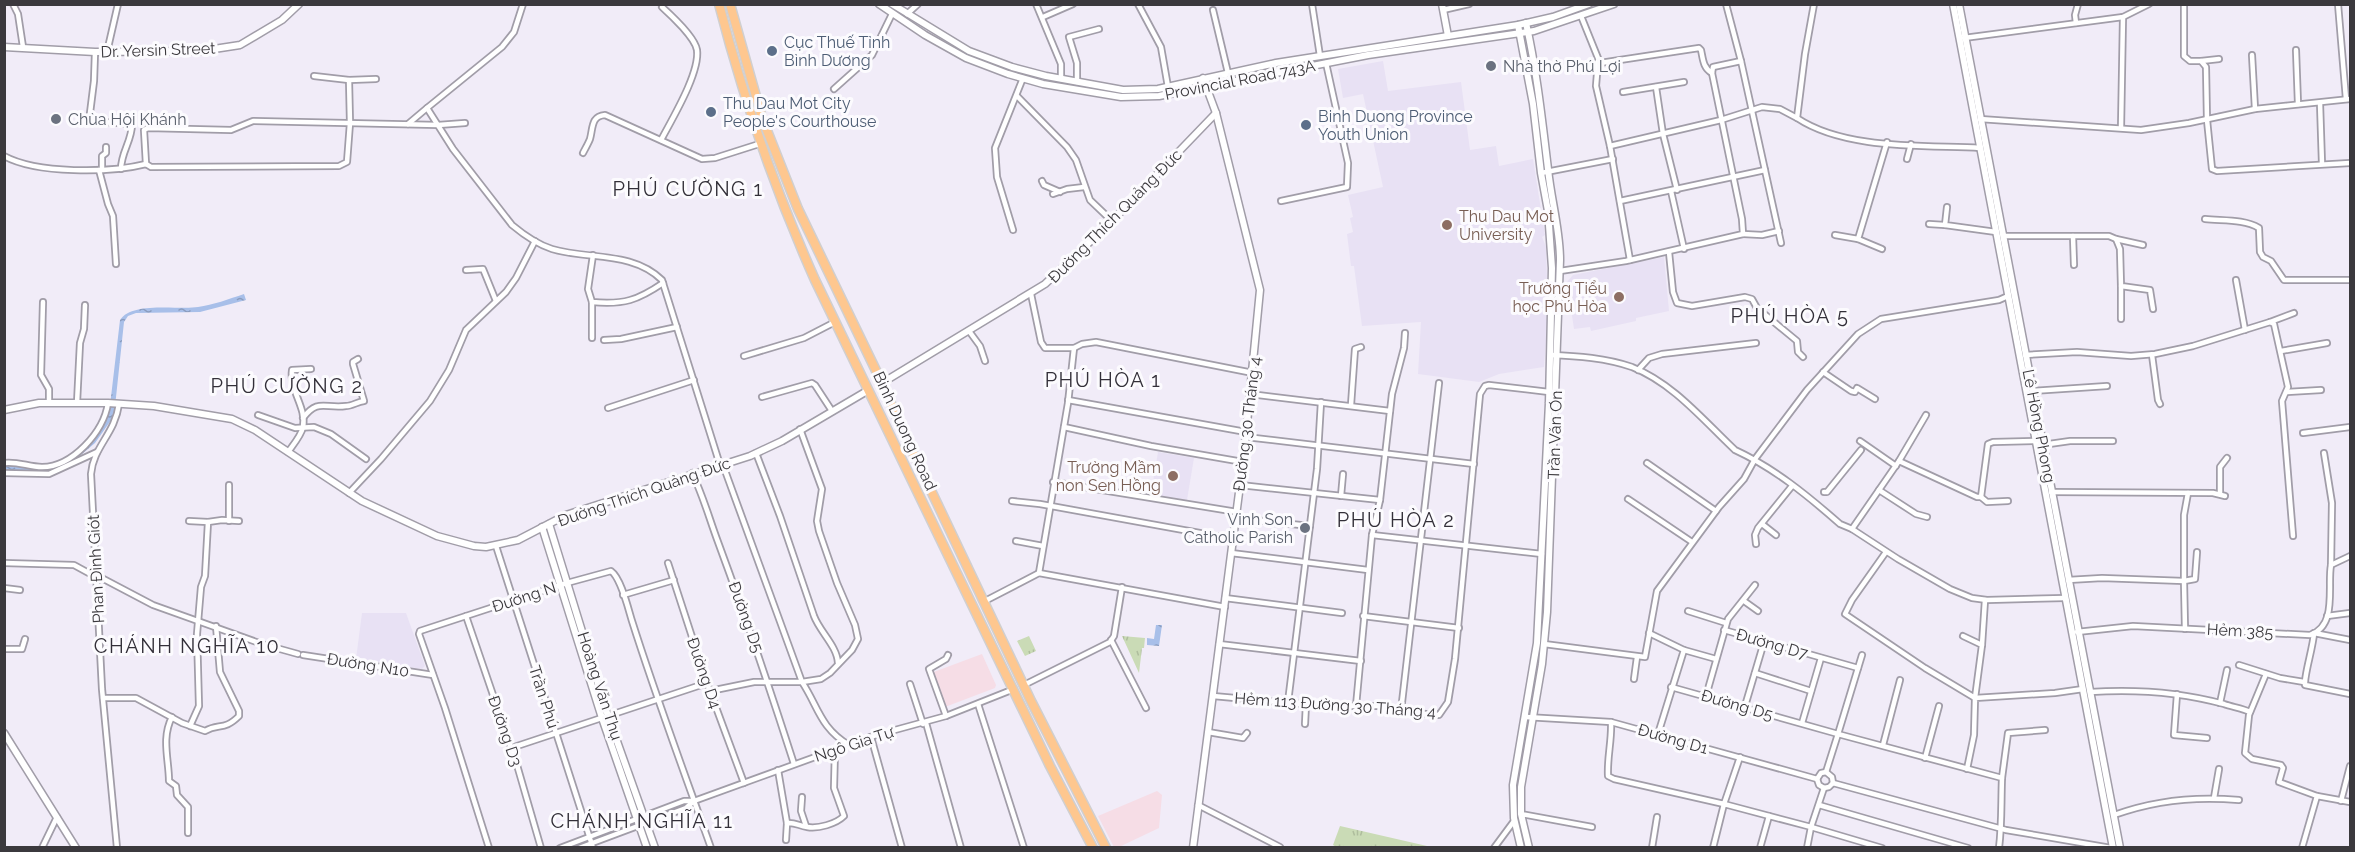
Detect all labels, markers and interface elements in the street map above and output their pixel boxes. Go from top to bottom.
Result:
place label: Cục Thuế Tỉnh Bình Dương [784,33,890,70]
street label: Dr. Yersin Street [100,38,216,62]
marker: Cục Thuế Tỉnh Bình Dương [765,44,779,58]
street label: Provincial Road 743A [1163,56,1317,104]
place label: Nhà thờ Phú Lợi [1503,57,1621,76]
marker: Nhà thờ Phú Lợi [1484,59,1498,73]
place label: Thu Dau Mot City People's Courthouse [723,94,876,131]
marker: Thu Dau Mot City People's Courthouse [704,105,718,119]
place label: Binh Duong Province Youth Union [1318,107,1473,144]
place label: Chùa Hội Khánh [68,110,187,129]
marker: Chùa Hội Khánh [49,112,63,126]
marker: Binh Duong Province Youth Union [1299,118,1313,132]
street label: Đường Thích Quảng Đức [1044,145,1186,287]
district label: PHÚ CƯỜNG 1 [612,177,764,201]
place label: Thu Dau Mot University [1459,207,1555,244]
marker: Thu Dau Mot University [1440,218,1454,232]
place label: Trường Tiểu học Phú Hòa [1513,279,1607,316]
marker: Trường Tiểu học Phú Hòa [1612,290,1626,304]
district label: PHÚ HÒA 5 [1730,304,1850,328]
street label: Đường 30 Tháng 4 [1229,355,1265,492]
district label: PHÚ HÒA 1 [1045,368,1161,392]
street label: Lê Hồng Phong [2019,368,2059,484]
street label: Binh Duong Road [869,369,941,494]
district label: PHÚ CƯỜNG 2 [210,374,364,398]
street label: Trần Văn Ơn [1544,390,1566,480]
street label: Đường Thích Quảng Đức [555,453,733,531]
place label: Trường Mầm non Sen Hồng [1056,458,1161,495]
marker: Trường Mầm non Sen Hồng [1166,469,1180,483]
district label: PHÚ HÒA 2 [1337,508,1455,532]
place label: Vinh Son Catholic Parish [1184,510,1293,547]
street label: Phan Đình Giót [84,514,108,624]
marker: Vinh Son Catholic Parish [1298,521,1312,535]
street label: Đường N [490,578,558,616]
street label: Đường D5 [724,579,768,655]
street label: Hẻm 385 [2206,620,2274,642]
street label: Đường D7 [1734,625,1811,663]
street label: Hoàng Văn Thụ [574,629,626,743]
district label: CHÁNH NGHĨA 10 [94,634,280,658]
street label: Đường D4 [683,635,725,711]
street label: Đường N10 [326,649,410,681]
street label: Trần Phú [525,663,563,731]
street label: Đường D5 [1699,686,1775,724]
street label: Hẻm 113 Đường 30 Tháng 4 [1234,688,1437,722]
street label: Đường D3 [484,693,526,769]
street label: Đường D1 [1636,720,1710,758]
street label: Ngô Gia Tự [812,722,897,766]
district label: CHÁNH NGHĨA 11 [551,809,733,833]

